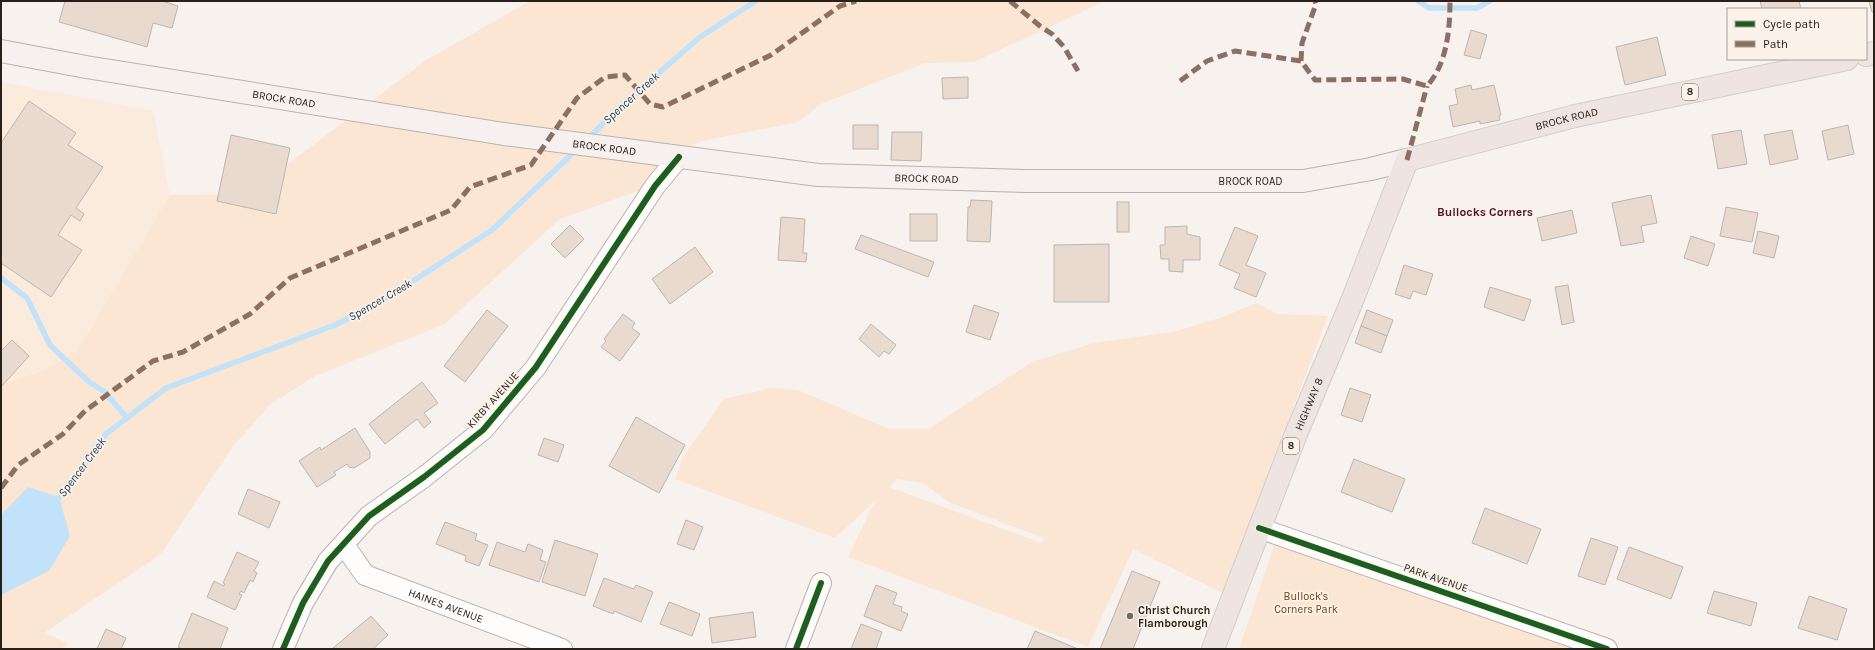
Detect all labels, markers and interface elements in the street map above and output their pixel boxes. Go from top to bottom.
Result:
legend [1727,8,1867,60]
text: Cycle path [1763,17,1820,31]
text: Path [1763,37,1788,51]
water label: Spencer Creek [600,69,663,127]
road number: 8 [1682,84,1698,100]
street label: BROCK ROAD [251,87,317,110]
street label: BROCK ROAD [1534,105,1599,133]
street label: BROCK ROAD [572,136,637,158]
street label: BROCK ROAD [894,171,959,186]
street label: BROCK ROAD [1218,175,1283,188]
district label: Bullocks Corners [1437,205,1533,219]
water label: Spencer Creek [346,276,415,324]
street label: KIRBY AVENUE [464,369,522,431]
street label: HIGHWAY 8 [1292,376,1326,432]
water label: Spencer Creek [55,434,109,499]
road number: 8 [1283,438,1299,454]
street label: PARK AVENUE [1402,561,1470,595]
street label: HAINES AVENUE [407,585,485,625]
park label: Bullock's Corners Park [1274,590,1338,616]
place label: Christ Church Flamborough [1138,604,1210,630]
marker: Christ Church Flamborough [1125,611,1135,621]

